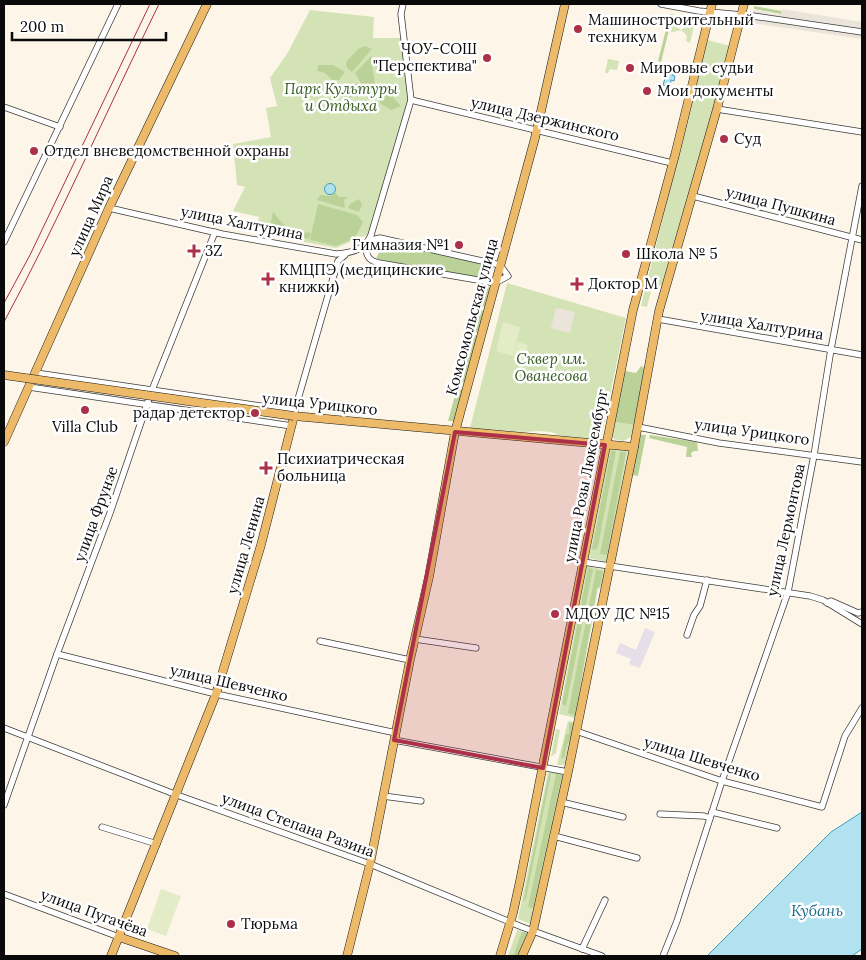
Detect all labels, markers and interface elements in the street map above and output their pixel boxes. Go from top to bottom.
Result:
scale bar [12,10,166,42]
place label: Машиностроительный техникум [588,10,754,46]
text: 200 m [20,17,64,36]
marker: Машиностроительный техникум [572,23,584,35]
place label: ЧОУ-СОШ "Перспектива" [373,39,477,75]
marker: ЧОУ-СОШ "Перспектива" [481,52,493,64]
place label: Мировые судьи [640,58,754,77]
marker: Мировые судьи [624,62,636,74]
park label: Парк Культуры и Отдыха [284,79,398,115]
place label: Мои документы [657,81,774,100]
marker: Мои документы [641,85,653,97]
street label: улица Дзержинского [469,92,621,145]
place label: Суд [734,129,761,148]
marker: Суд [718,133,730,145]
place label: Отдел вневедомственной охраны [44,141,289,160]
marker: Отдел вневедомственной охраны [28,145,40,157]
street label: улица Мира [64,172,117,259]
street label: улица Пушкина [724,182,838,229]
street label: улица Халтурина [179,201,305,244]
place label: Гимназия №1 [352,235,449,254]
street label: Комсомольская улица [441,236,502,398]
marker: Гимназия №1 [453,239,465,251]
place label: 3Z [205,241,223,260]
marker: 3Z [187,244,201,258]
place label: Школа № 5 [636,244,718,263]
marker: Школа № 5 [620,248,632,260]
place label: КМЦПЭ (медицинские книжки) [279,260,444,297]
marker: КМЦПЭ (медицинские книжки) [261,272,275,286]
place label: Доктор М [588,274,658,293]
marker: Доктор М [570,277,584,291]
street label: улица Халтурина [699,305,825,344]
park label: Сквер им. Ованесова [514,349,588,385]
street label: улица Розы Люксембург [559,387,612,564]
street label: улица Урицкого [261,388,379,419]
place label: радар детектор [133,403,245,422]
marker: Villa Club [79,404,91,416]
marker: радар детектор [249,407,261,419]
street label: улица Урицкого [693,414,811,449]
place label: Villa Club [51,417,118,436]
place label: Психиатрическая больница [277,449,405,485]
marker: Психиатрическая больница [259,461,273,475]
street label: улица Лермонтова [762,462,809,598]
street label: улица Фрунзе [69,463,122,564]
street label: улица Ленина [222,493,269,596]
place label: МДОУ ДС №15 [565,604,670,623]
marker: МДОУ ДС №15 [549,608,561,620]
street label: улица Шевченко [168,660,290,705]
street label: улица Шевченко [642,732,763,785]
street label: улица Степана Разина [219,788,377,861]
street label: улица Пугачёва [38,884,151,941]
water label: Кубань [791,900,843,920]
place label: Тюрьма [241,914,298,933]
marker: Тюрьма [225,918,237,930]

